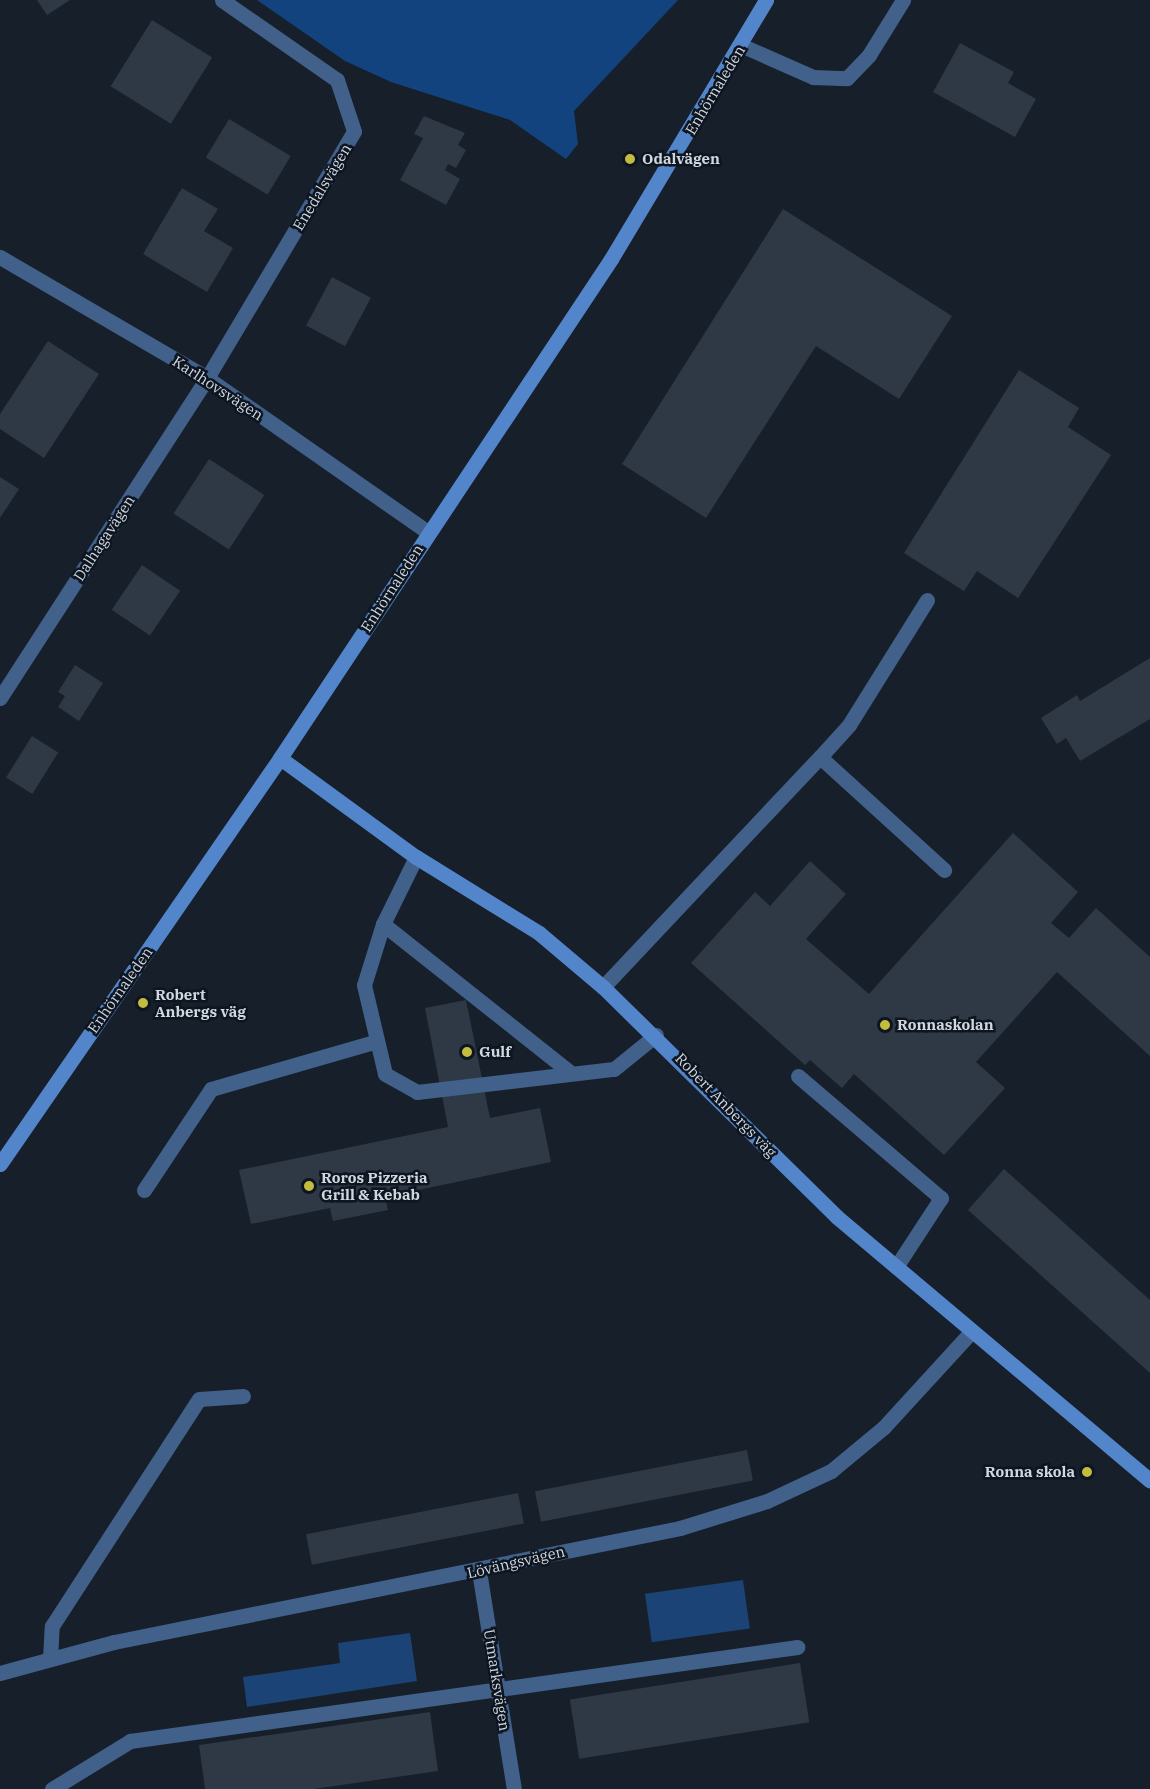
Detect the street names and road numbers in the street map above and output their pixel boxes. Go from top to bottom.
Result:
street label: Enhörnaleden [681,42,749,138]
street label: Enedalsvägen [289,140,355,234]
street label: Karlhovsvägen [169,352,267,424]
street label: Dalhagavägen [70,492,138,584]
street label: Enhörnaleden [357,541,427,635]
street label: Enhörnaleden [84,944,156,1036]
street label: Robert Anbergs väg [672,1049,780,1161]
street label: Lövängsvägen [465,1542,567,1582]
street label: Utmarksvägen [480,1628,514,1732]

